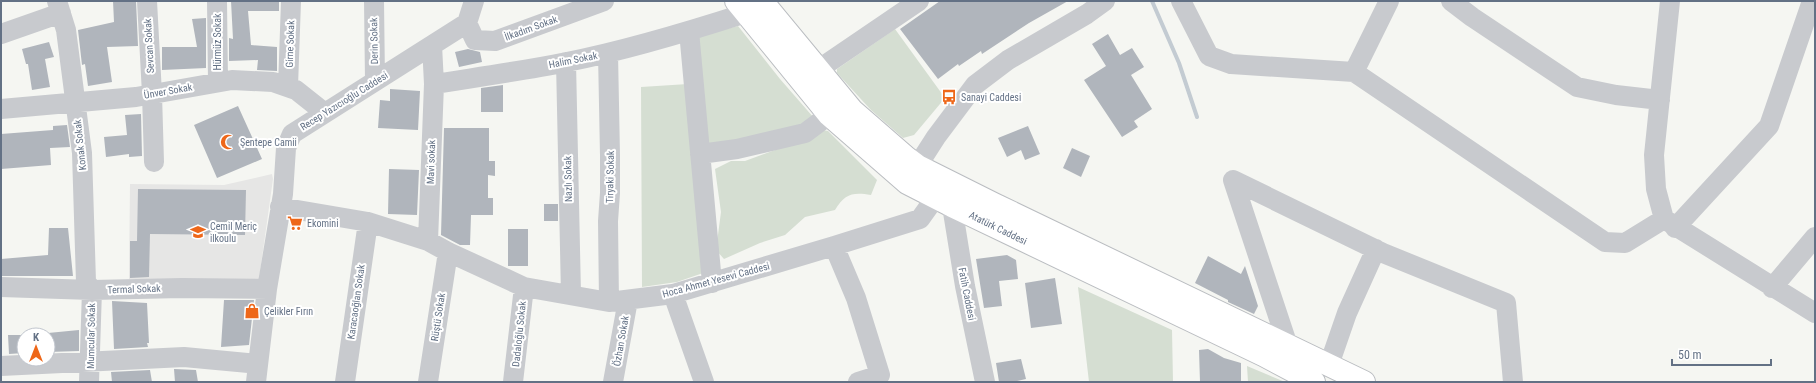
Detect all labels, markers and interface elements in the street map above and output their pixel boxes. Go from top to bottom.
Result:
street label: İlkadım Sokak [503,12,559,43]
street label: Hürmüz Sokak [212,13,223,71]
street label: Derin Sokak [368,17,380,65]
street label: Sevcan Sokak [142,18,156,74]
street label: Girne Sokak [284,20,296,68]
street label: Halim Sokak [548,50,599,70]
street label: Recep Yazıcıoğlu Caddesi [298,70,390,132]
street label: Ünver Sokak [143,80,193,101]
bus stop icon: Sanayi Caddesi [940,88,958,106]
place label: Sanayi Caddesi [961,92,1021,103]
street label: Konak Sokak [72,119,88,171]
mosque icon: Şentepe Camii [219,133,237,151]
place label: Şentepe Camii [240,137,297,148]
street label: Mavi sokak [425,139,437,184]
street label: Tiryaki Sokak [604,150,616,203]
street label: Nazlı Sokak [562,155,574,202]
street label: Atatürk Caddesi [967,209,1029,247]
supermarket icon: Ekomini [286,214,304,232]
place label: Ekomini [307,218,338,229]
place label: Cemil Meriç ilkoulu [210,221,257,244]
school or university icon: Cemil Meriç ilkoulu [189,223,207,241]
street label: Hoca Ahmet Yesevi Caddesi [661,260,771,300]
street label: Karacaoğlan Sokak [345,263,367,340]
street label: Fatih Caddesi [956,267,978,321]
street label: Termal Sokak [107,283,161,295]
street label: Rüştü Sokak [429,292,447,342]
street label: Dadaloğlu Sokak [510,300,528,367]
shop icon: Çelikler Fırın [243,302,261,320]
street label: Mumcular Sokak [85,303,97,369]
place label: Çelikler Fırın [264,306,313,317]
street label: Özhan Sokak [610,314,631,367]
north arrow [16,327,56,367]
text: K [33,331,40,344]
scale bar [1672,341,1771,367]
text: 50 m [1678,348,1702,362]

